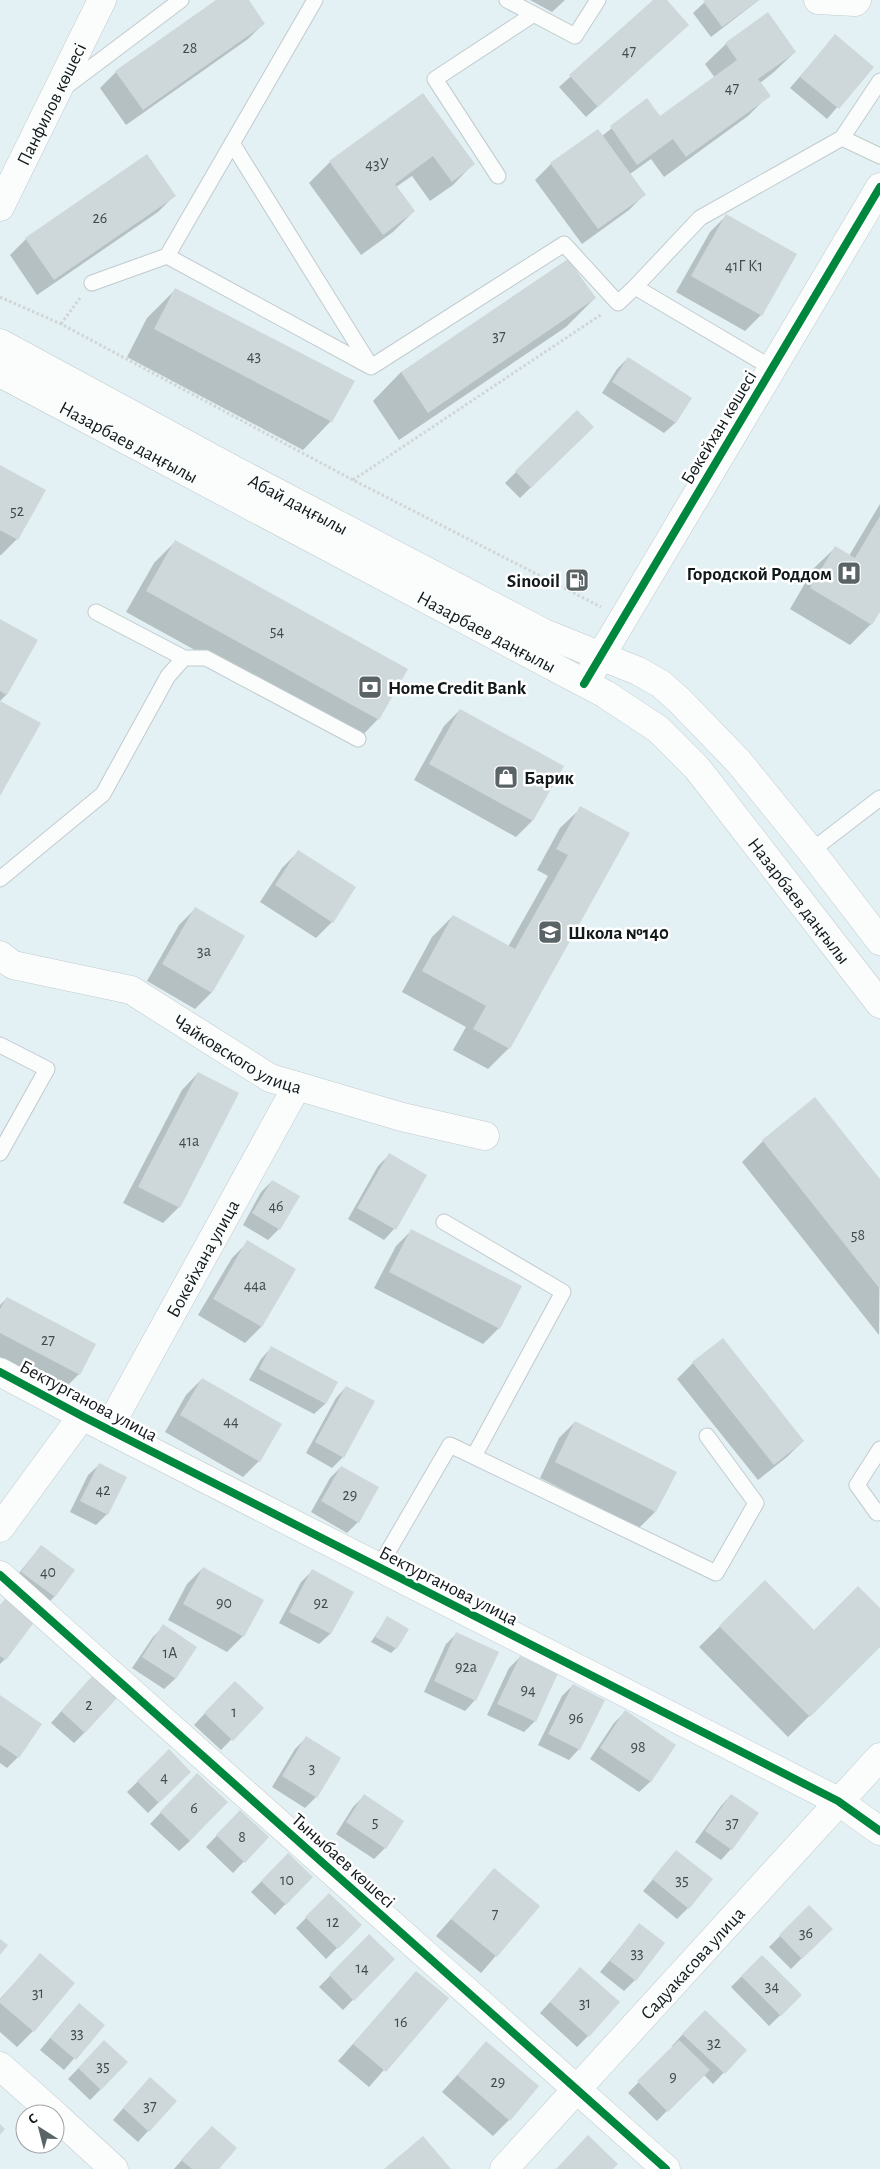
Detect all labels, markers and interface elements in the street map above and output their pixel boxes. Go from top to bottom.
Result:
street label: Панфилов көшесі [14,40,90,169]
house number: 28 [183,40,197,56]
house number: 47 [622,43,637,59]
house number: 47 [725,80,740,96]
house number: 43У [365,156,389,172]
house number: 26 [93,210,107,226]
house number: 41Г К1 [725,258,763,274]
house number: 37 [492,328,506,344]
house number: 43 [247,348,261,364]
street label: Бөкейхан көшесі [678,368,761,488]
street label: Назарбаев даңғылы [56,398,201,487]
street label: Абай даңғылы [245,471,351,539]
house number: 52 [10,503,24,519]
hospital icon: Городской Роддом [836,560,862,586]
place label: Городской Роддом [686,565,832,584]
fuel station icon: Sinooil [564,567,590,593]
place label: Sinooil [507,572,560,591]
street label: Назарбаев даңғылы [414,588,559,677]
house number: 54 [270,623,284,639]
bank icon: Home Credit Bank [357,674,383,700]
place label: Home Credit Bank [388,679,527,698]
shop icon: Барик [493,764,519,790]
place label: Барик [524,769,574,788]
street label: Назарбаев даңғылы [744,835,853,968]
school or university icon: Школа №140 [537,919,563,945]
place label: Школа №140 [568,924,669,943]
house number: 3а [197,943,211,959]
street label: Чайковского улица [170,1012,304,1098]
house number: 41а [179,1133,199,1149]
street label: Бокейхана улица [164,1197,243,1321]
house number: 46 [268,1198,284,1214]
house number: 58 [851,1227,865,1243]
house number: 44а [244,1277,266,1293]
house number: 27 [41,1332,55,1348]
street label: Бектурганова улица [16,1357,160,1446]
house number: 44 [223,1413,239,1429]
house number: 42 [96,1482,110,1498]
house number: 29 [343,1487,357,1503]
street label: Бектурганова улица [376,1543,521,1630]
house number: 40 [40,1564,56,1580]
house number: 90 [216,1595,232,1611]
house number: 92 [314,1595,328,1611]
house number: 1А [163,1645,178,1661]
house number: 92а [455,1659,477,1675]
house number: 94 [520,1682,536,1698]
house number: 2 [85,1697,93,1713]
house number: 1 [231,1704,237,1720]
house number: 96 [568,1710,584,1726]
house number: 98 [630,1739,646,1755]
house number: 3 [309,1760,315,1776]
house number: 4 [160,1769,168,1785]
house number: 6 [190,1800,198,1816]
street label: Тыныбаев көшесі [288,1810,398,1912]
house number: 5 [372,1814,378,1830]
house number: 37 [725,1815,739,1831]
house number: 8 [238,1829,246,1845]
house number: 10 [280,1872,294,1888]
house number: 35 [675,1872,689,1888]
street label: Садуакасова улица [637,1904,749,2024]
house number: 7 [492,1906,499,1922]
house number: 12 [327,1914,339,1930]
house number: 36 [799,1925,813,1941]
house number: 33 [630,1945,644,1961]
house number: 14 [355,1960,369,1976]
house number: 34 [765,1978,779,1994]
house number: 31 [32,1985,44,2001]
house number: 31 [579,1995,591,2011]
house number: 16 [394,2014,408,2030]
house number: 33 [70,2025,84,2041]
house number: 32 [707,2035,721,2051]
house number: 35 [96,2058,110,2074]
house number: 9 [669,2069,677,2085]
house number: 29 [491,2074,505,2090]
house number: 37 [143,2098,157,2114]
north arrow [15,2104,65,2154]
text: С [26,2111,40,2127]

